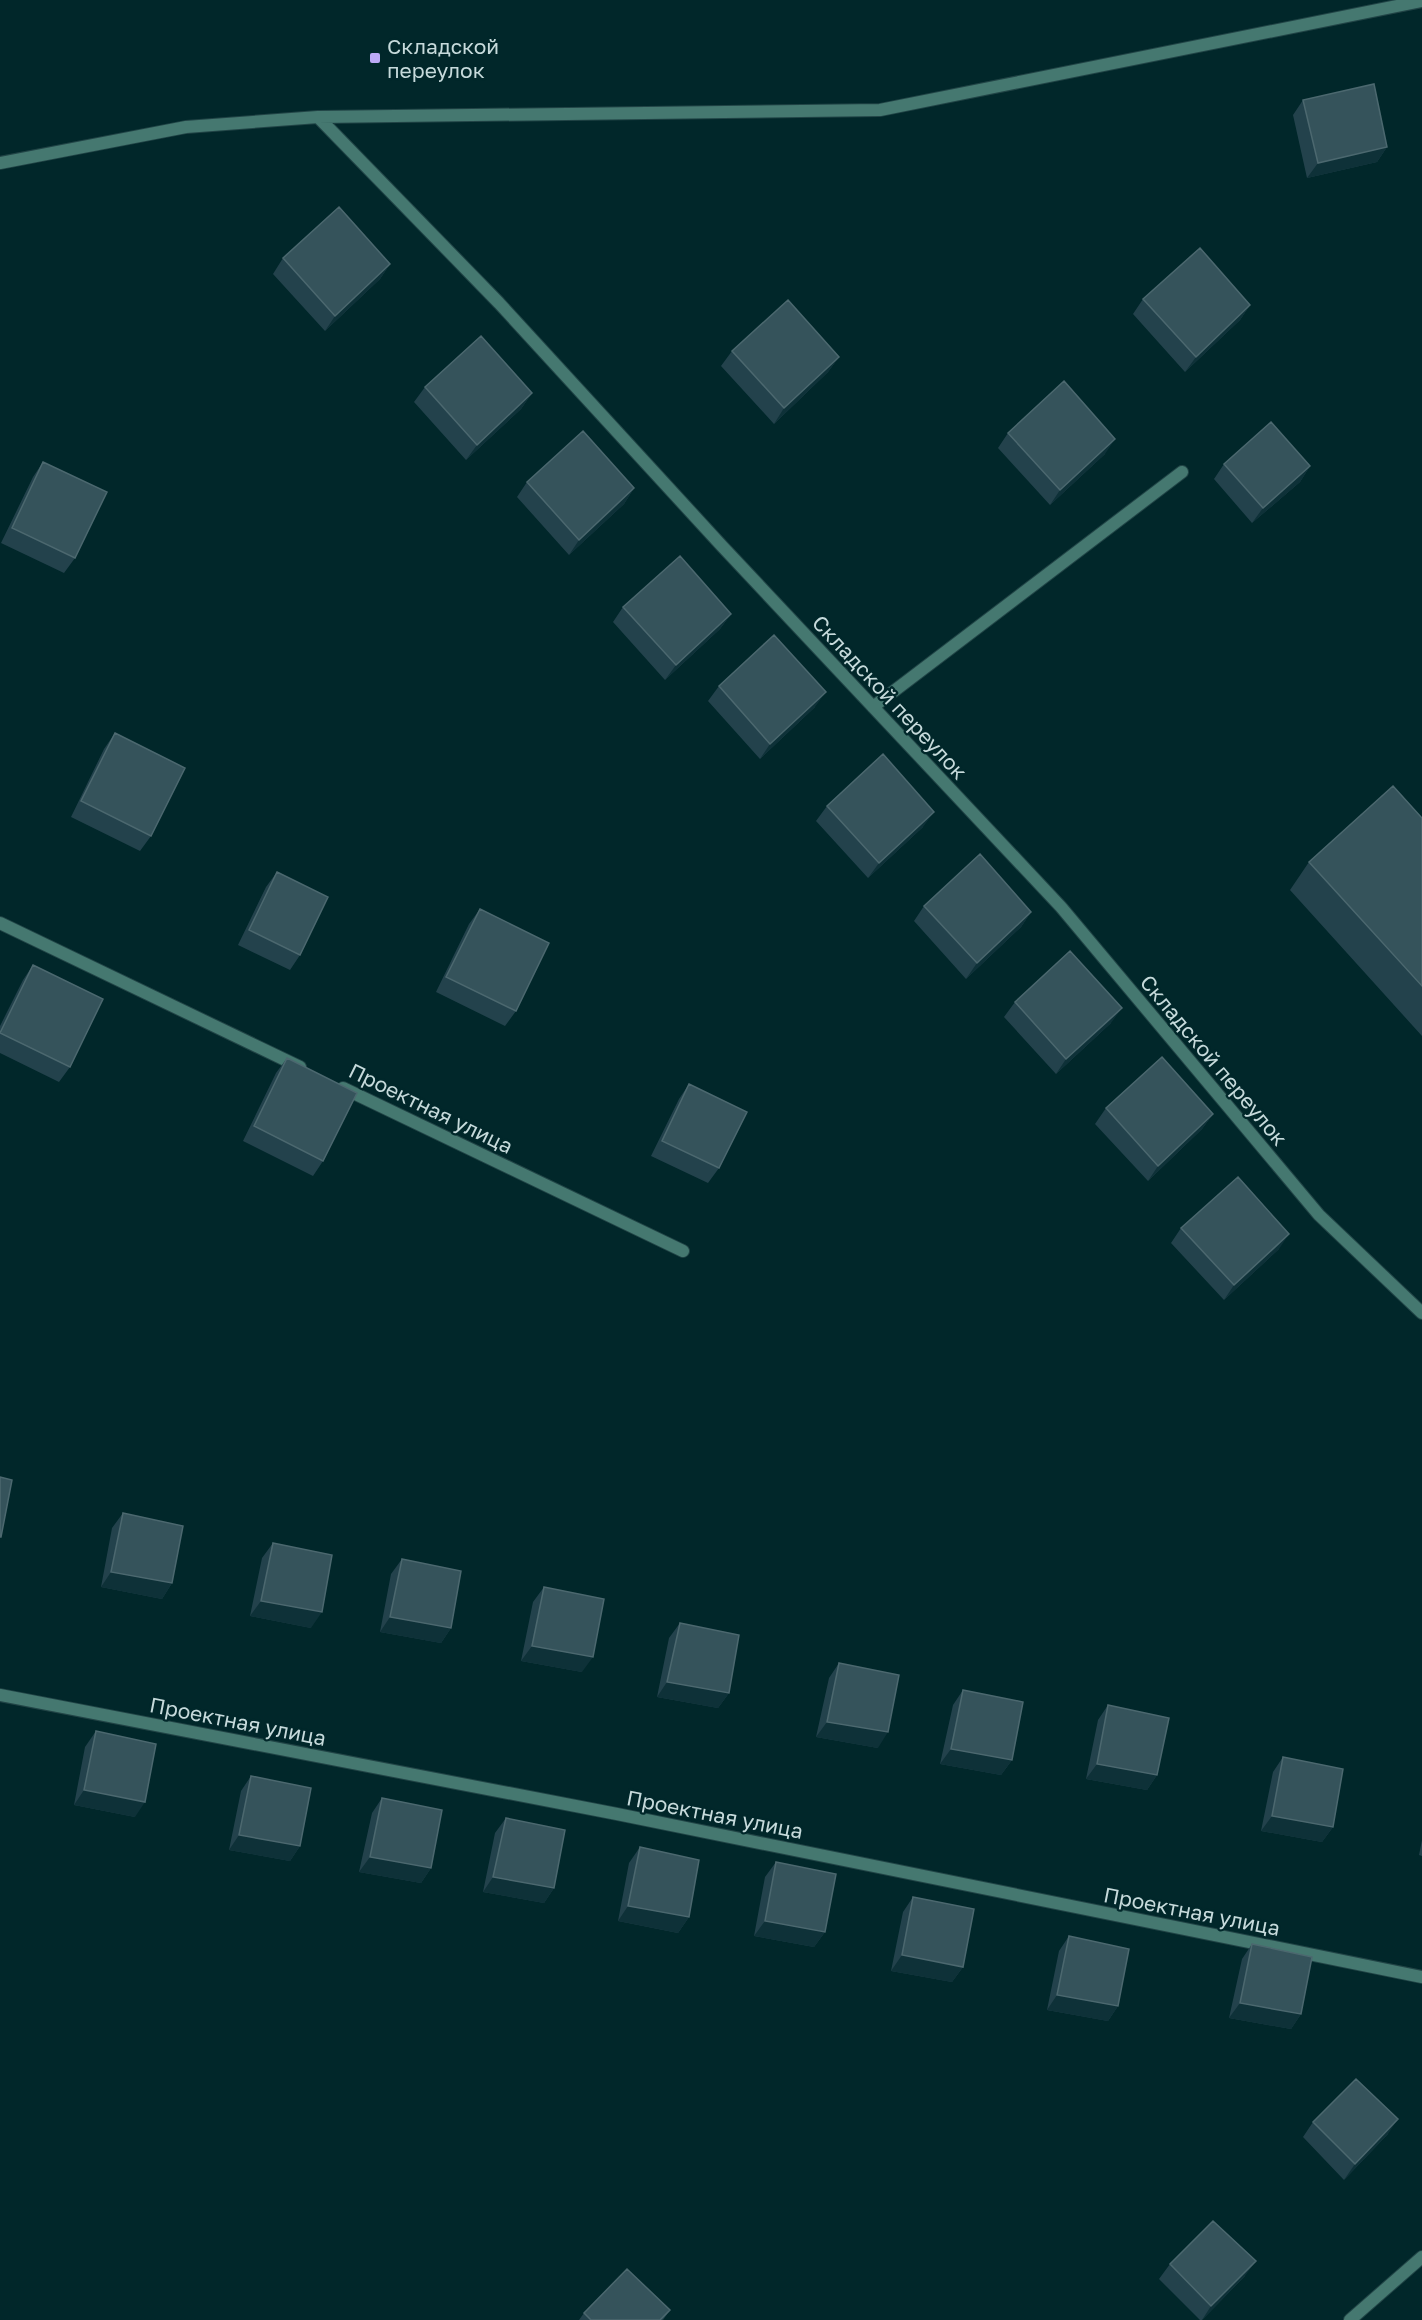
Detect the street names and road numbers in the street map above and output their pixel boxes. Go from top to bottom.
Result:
street label: Складской переулок [807,609,973,785]
street label: Складской переулок [1135,969,1293,1151]
street label: Проектная улица [345,1057,517,1159]
street label: Проектная улица [148,1691,328,1751]
street label: Проектная улица [625,1784,805,1844]
street label: Проектная улица [1102,1881,1282,1941]

